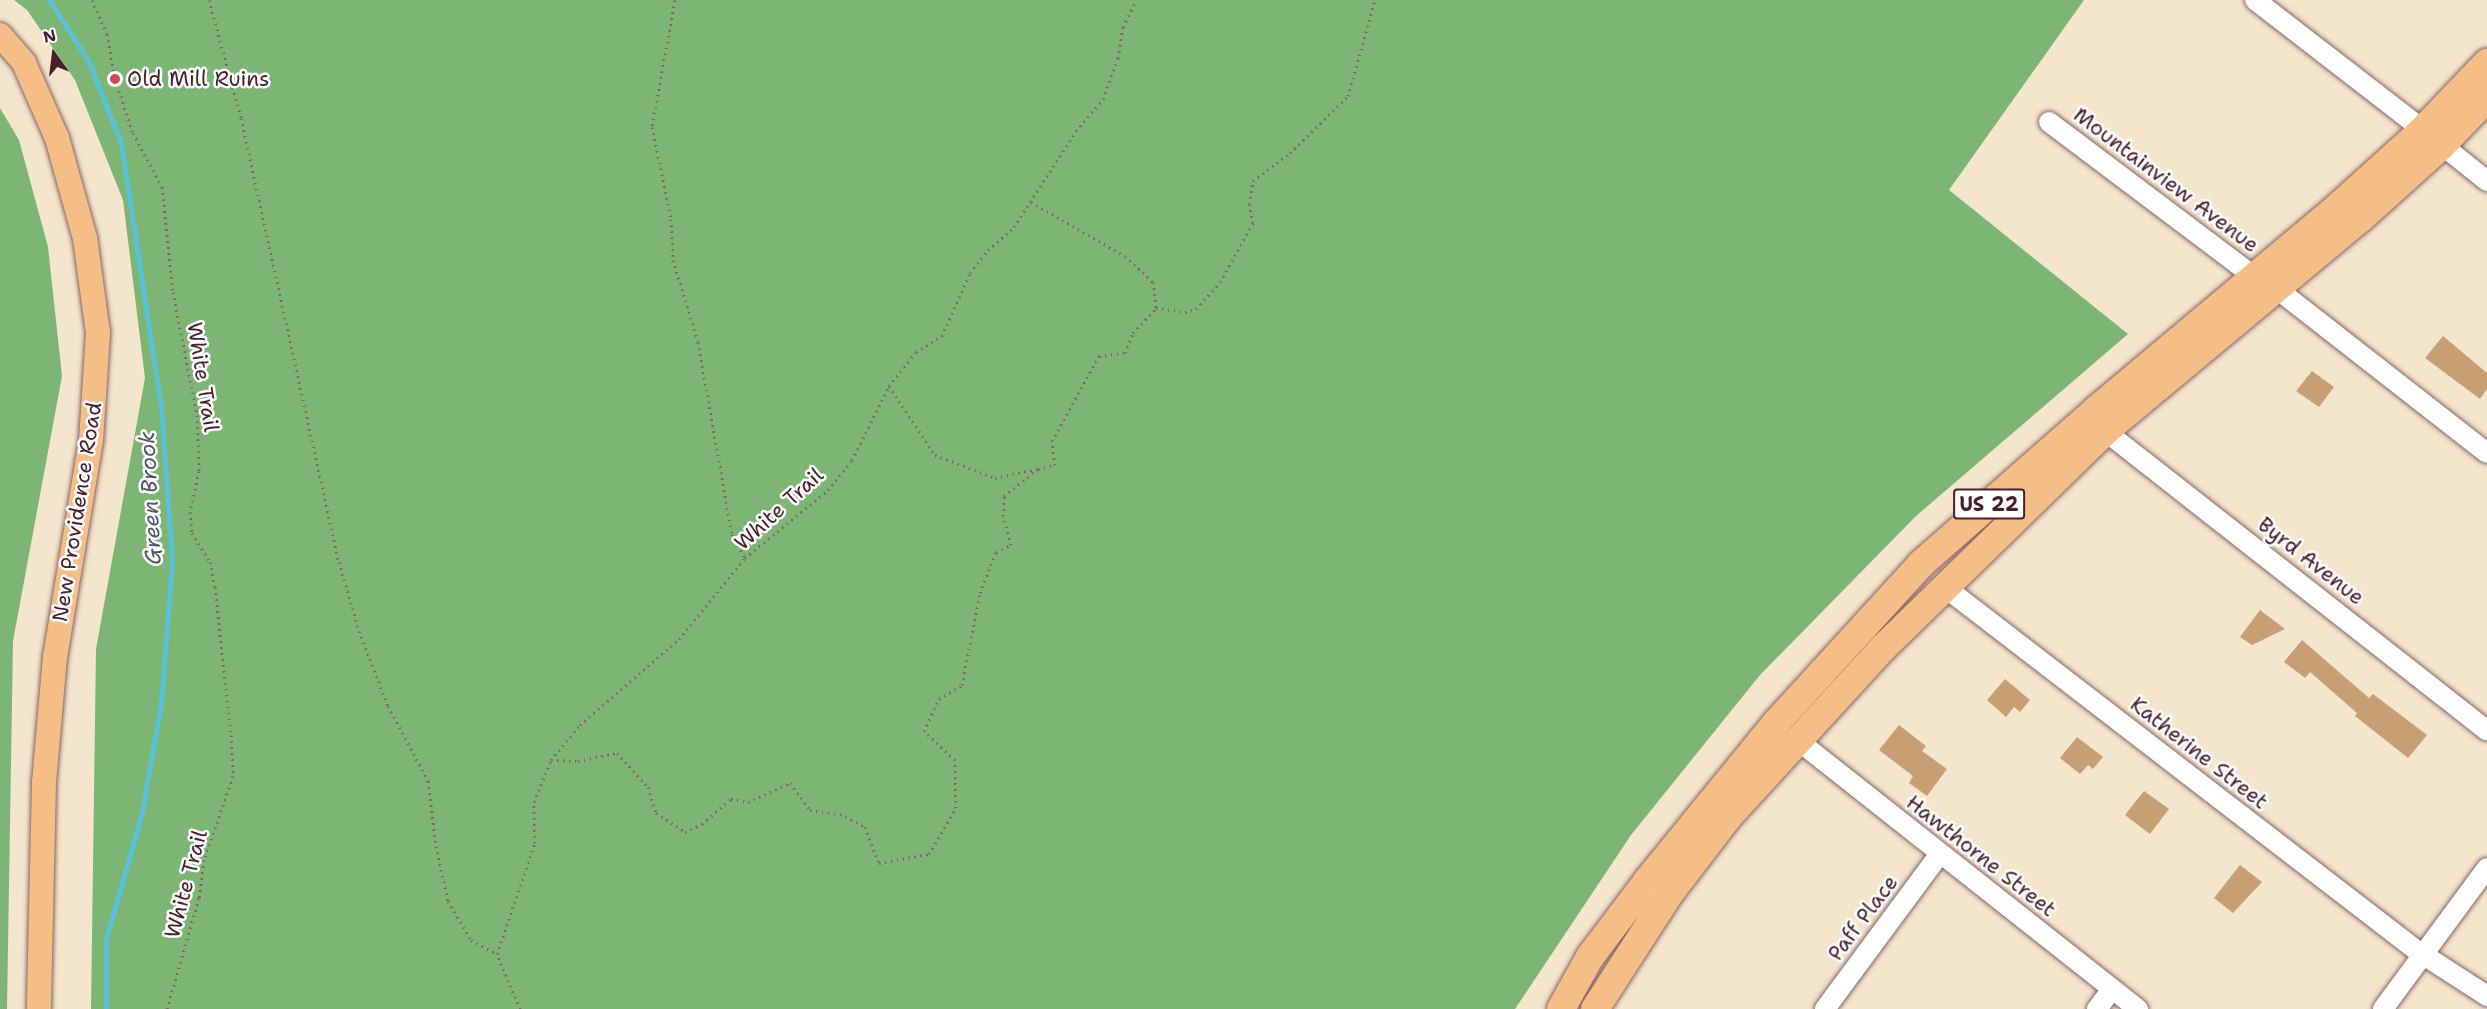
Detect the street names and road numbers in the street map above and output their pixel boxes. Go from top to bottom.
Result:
street label: Mountainview Avenue [2069,102,2263,258]
street label: White Trail [182,320,224,434]
street label: New Providence Road [47,400,107,624]
street label: White Trail [729,463,829,555]
road number: US 22 [1953,487,2025,521]
street label: Byrd Avenue [2253,512,2369,610]
street label: Katherine Street [2125,692,2273,814]
street label: Hawthorne Street [1901,790,2061,922]
street label: White Trail [160,827,212,941]
street label: Paff Place [1823,870,1903,966]

